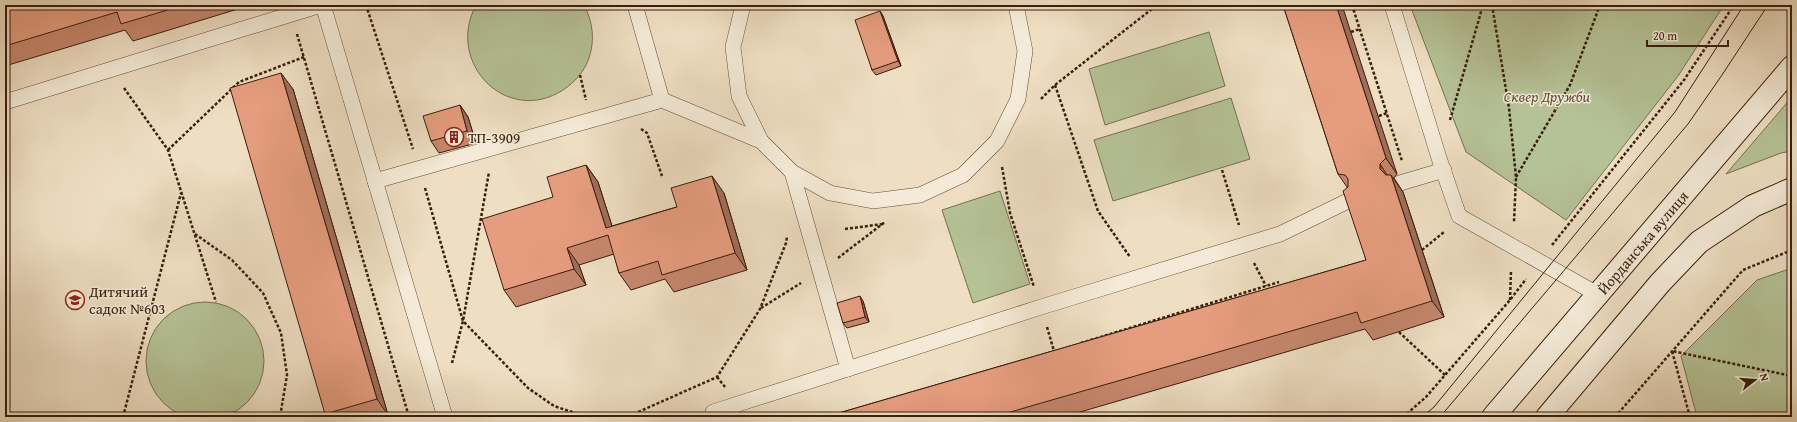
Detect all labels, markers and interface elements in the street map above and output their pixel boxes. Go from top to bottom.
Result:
scale bar [1647,22,1728,48]
text: 20 m [1653,27,1677,44]
park label: Сквер Дружби [1504,86,1590,107]
building icon: ТП-3909 [443,126,465,148]
place label: ТП-3909 [468,127,520,148]
street label: Йорданська вулиця [1592,185,1693,298]
place label: Дитячий садок №603 [88,281,166,319]
school or university icon: Дитячий садок №603 [64,289,86,311]
north arrow [1735,360,1775,400]
text: N [1756,371,1773,384]

